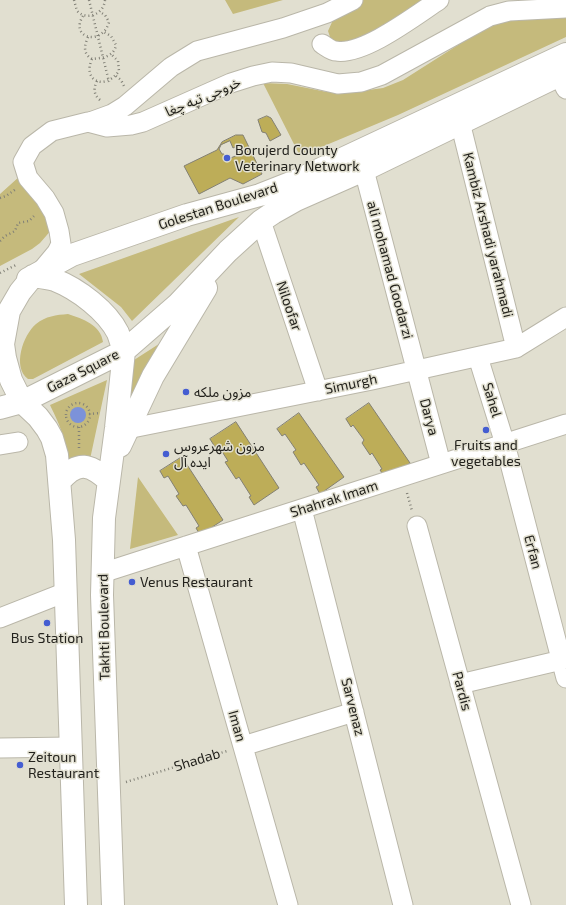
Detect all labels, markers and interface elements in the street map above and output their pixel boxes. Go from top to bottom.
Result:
street label: خروجی تپه چغا [163,74,243,120]
place label: Borujerd County Veterinary Network [235,142,359,174]
street label: Kambiz Arshadi yarahmadi [459,151,517,319]
marker: Borujerd County Veterinary Network [222,153,232,163]
street label: Golestan Boulevard [156,179,280,233]
street label: ali mohamad Goodarzi [363,199,417,341]
street label: Niloofar [273,279,305,333]
street label: Gaza Square [44,346,122,396]
street label: Simurgh [323,370,379,398]
street label: Sahel [479,381,505,419]
place label: مزون ملکه [194,384,251,400]
marker: مزون ملکه [181,387,191,397]
street label: Darya [416,397,442,437]
marker: Fruits and vegetables [481,425,491,435]
place label: Fruits and vegetables [451,437,521,470]
place label: مزون شهرعروس ایده آل [174,438,265,470]
marker: مزون شهرعروس ایده آل [161,449,171,459]
street label: Shahrak Imam [288,477,380,521]
street label: Erfan [520,533,546,571]
street label: Takhti Boulevard [95,574,113,680]
place label: Venus Restaurant [140,574,253,590]
marker: Venus Restaurant [127,577,137,587]
marker: Bus Station [42,618,52,628]
place label: Bus Station [11,630,83,646]
street label: Pardis [449,670,475,712]
street label: Sarvenaz [338,676,368,738]
street label: Iman [225,708,249,744]
street label: Shadab [172,745,222,775]
place label: Zeitoun Restaurant [28,749,99,782]
marker: Zeitoun Restaurant [15,760,25,770]

